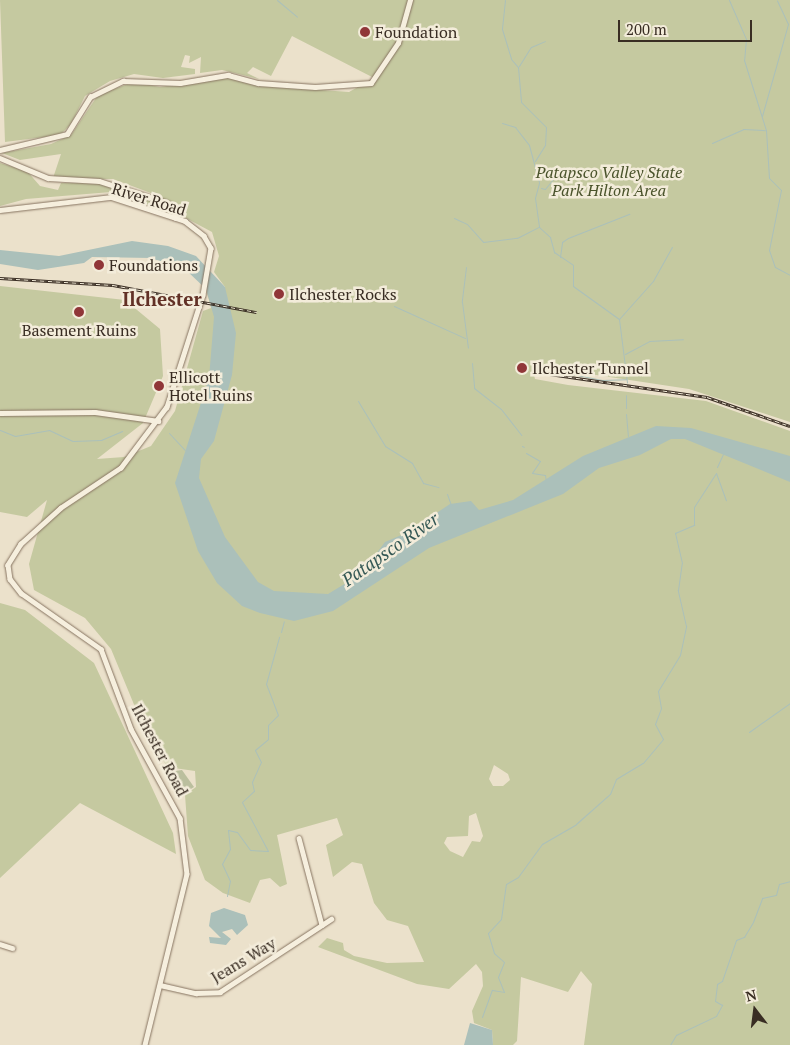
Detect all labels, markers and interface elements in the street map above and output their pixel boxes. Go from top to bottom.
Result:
scale bar [620,10,754,42]
text: 200 m [626,19,667,39]
place label: Foundation [375,22,457,42]
marker: Foundation [359,26,371,38]
park label: Patapsco Valley State Park Hilton Area [536,162,682,200]
street label: River Road [110,179,188,219]
place label: Foundations [109,255,198,275]
marker: Foundations [93,259,105,271]
place label: Ilchester Rocks [289,284,397,304]
district label: Ilchester [122,288,202,310]
marker: Ilchester Rocks [273,288,285,300]
marker: Basement Ruins [73,306,85,318]
place label: Basement Ruins [22,320,136,340]
place label: Ilchester Tunnel [532,358,649,378]
marker: Ilchester Tunnel [516,362,528,374]
place label: Ellicott Hotel Ruins [169,367,253,405]
marker: Ellicott Hotel Ruins [153,380,165,392]
water label: Patapsco River [337,508,443,590]
street label: Ilchester Road [128,700,192,800]
street label: Jeans Way [207,933,279,987]
text: N [743,984,759,1006]
north arrow [730,985,780,1035]

